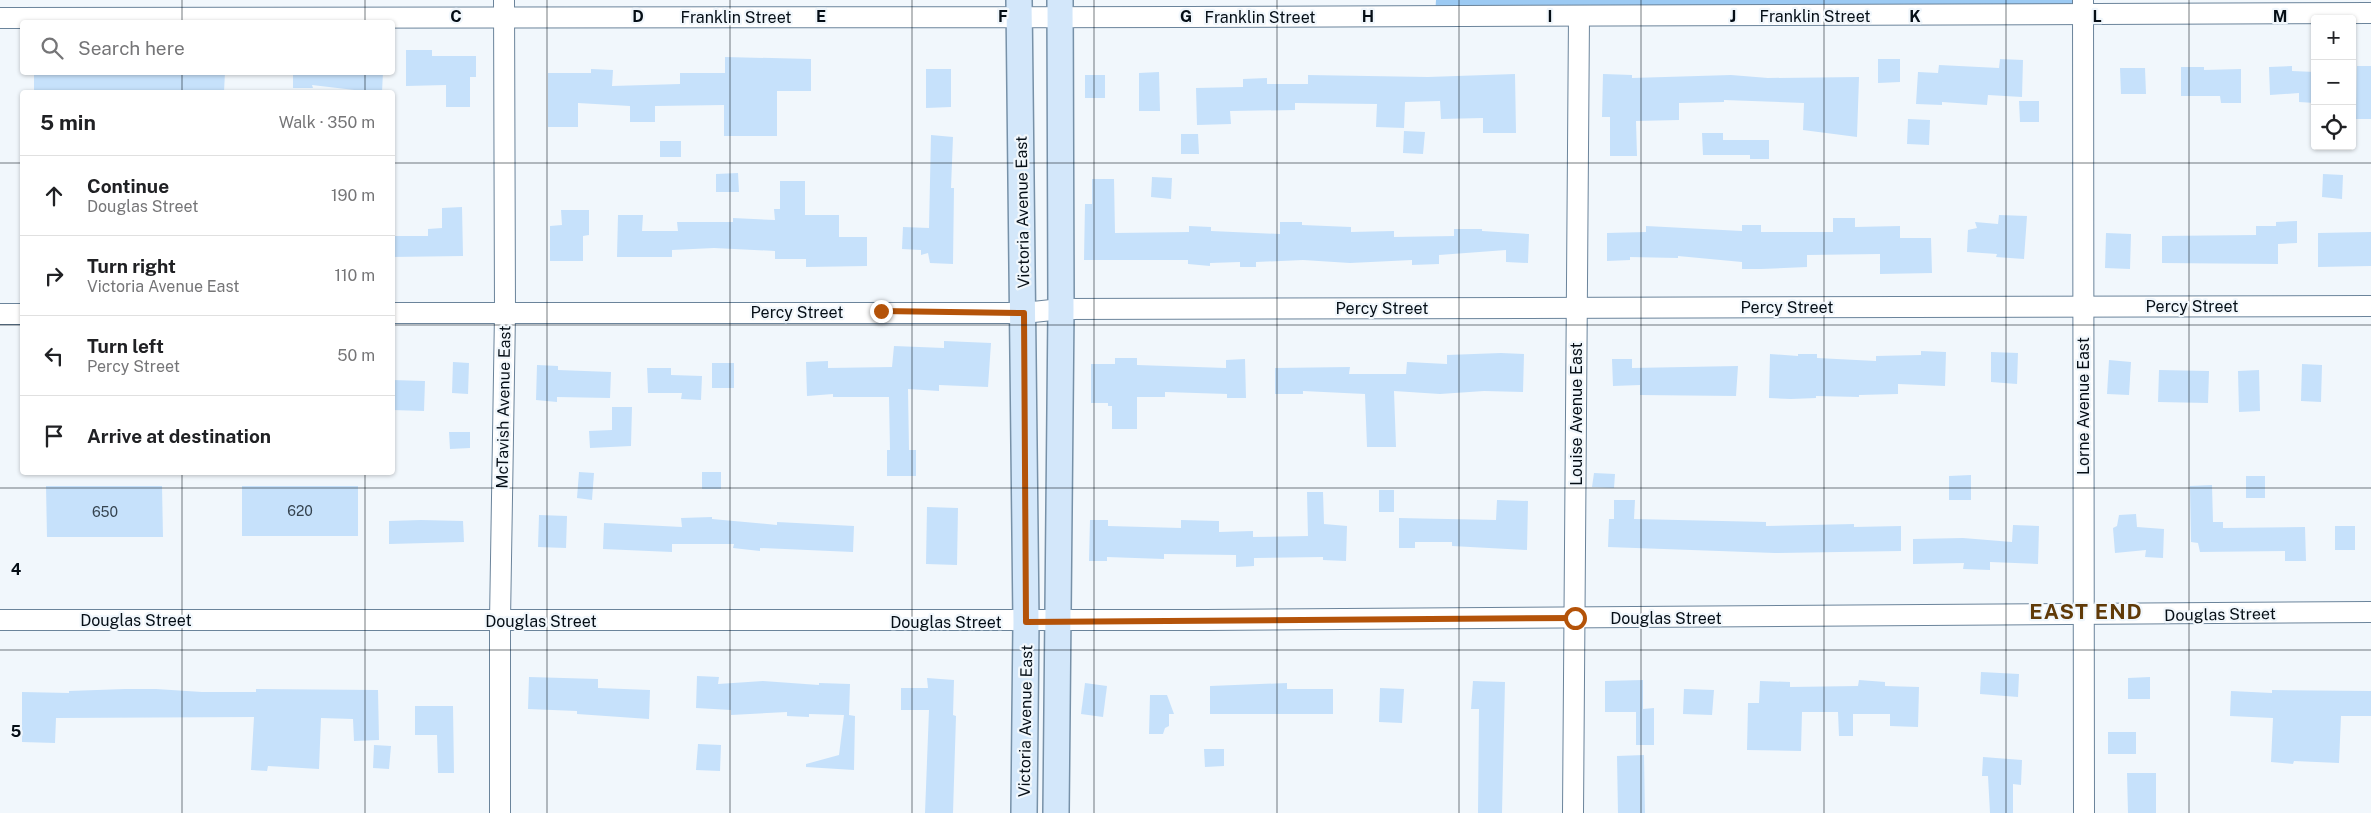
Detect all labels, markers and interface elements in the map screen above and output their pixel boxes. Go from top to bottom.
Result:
text: C [450,7,462,26]
text: D [632,7,644,26]
text: E [816,7,826,26]
text: F [998,7,1008,26]
text: G [1180,7,1192,26]
text: H [1362,7,1374,26]
text: I [1548,7,1552,26]
text: J [1730,7,1736,26]
street label: Franklin Street [1759,7,1871,26]
text: K [1909,7,1921,26]
text: L [2092,7,2102,26]
text: M [2273,7,2287,26]
street label: Franklin Street [680,8,792,27]
street label: Franklin Street [1204,8,1316,27]
map controls [2311,15,2356,150]
button: + [2311,15,2356,60]
search box [20,20,395,75]
icon: search [38,34,66,62]
text: Search here [78,37,185,59]
button: − [2311,60,2356,105]
button: locate [2311,105,2356,150]
text: 5 min [40,110,96,135]
text: Walk · 350 m [279,113,375,132]
street label: Victoria Avenue East [1012,136,1033,288]
text: Continue [87,175,169,197]
icon: ahead [40,182,68,210]
text: 190 m [331,186,375,205]
text: Douglas Street [87,197,199,216]
text: Turn right [87,255,176,277]
icon: right [40,262,68,290]
text: 110 m [334,266,375,285]
text: Victoria Avenue East [87,277,240,296]
street label: Percy Street [2146,297,2238,316]
street label: Percy Street [1741,298,1833,317]
street label: Percy Street [1336,299,1428,318]
route end [870,300,893,323]
street label: Percy Street [751,303,843,322]
street label: McTavish Avenue East [493,325,514,489]
text: Turn left [87,335,164,357]
street label: Lorne Avenue East [2074,337,2093,475]
icon: left [40,342,68,370]
street label: Louise Avenue East [1567,342,1586,486]
text: 50 m [337,346,375,365]
text: Percy Street [87,357,180,376]
icon: arrive [40,422,68,450]
text: Arrive at destination [87,425,271,447]
house number: 620 [287,503,313,519]
house number: 650 [92,504,118,520]
text: 4 [11,560,22,579]
district label: EAST END [2029,599,2143,624]
street label: Douglas Street [2164,604,2276,625]
route start [1564,607,1587,630]
street label: Douglas Street [1610,609,1722,628]
street label: Douglas Street [80,611,192,630]
street label: Douglas Street [485,612,597,631]
street label: Douglas Street [890,613,1002,632]
street label: Victoria Avenue East [1015,645,1036,797]
text: 5 [11,722,22,741]

